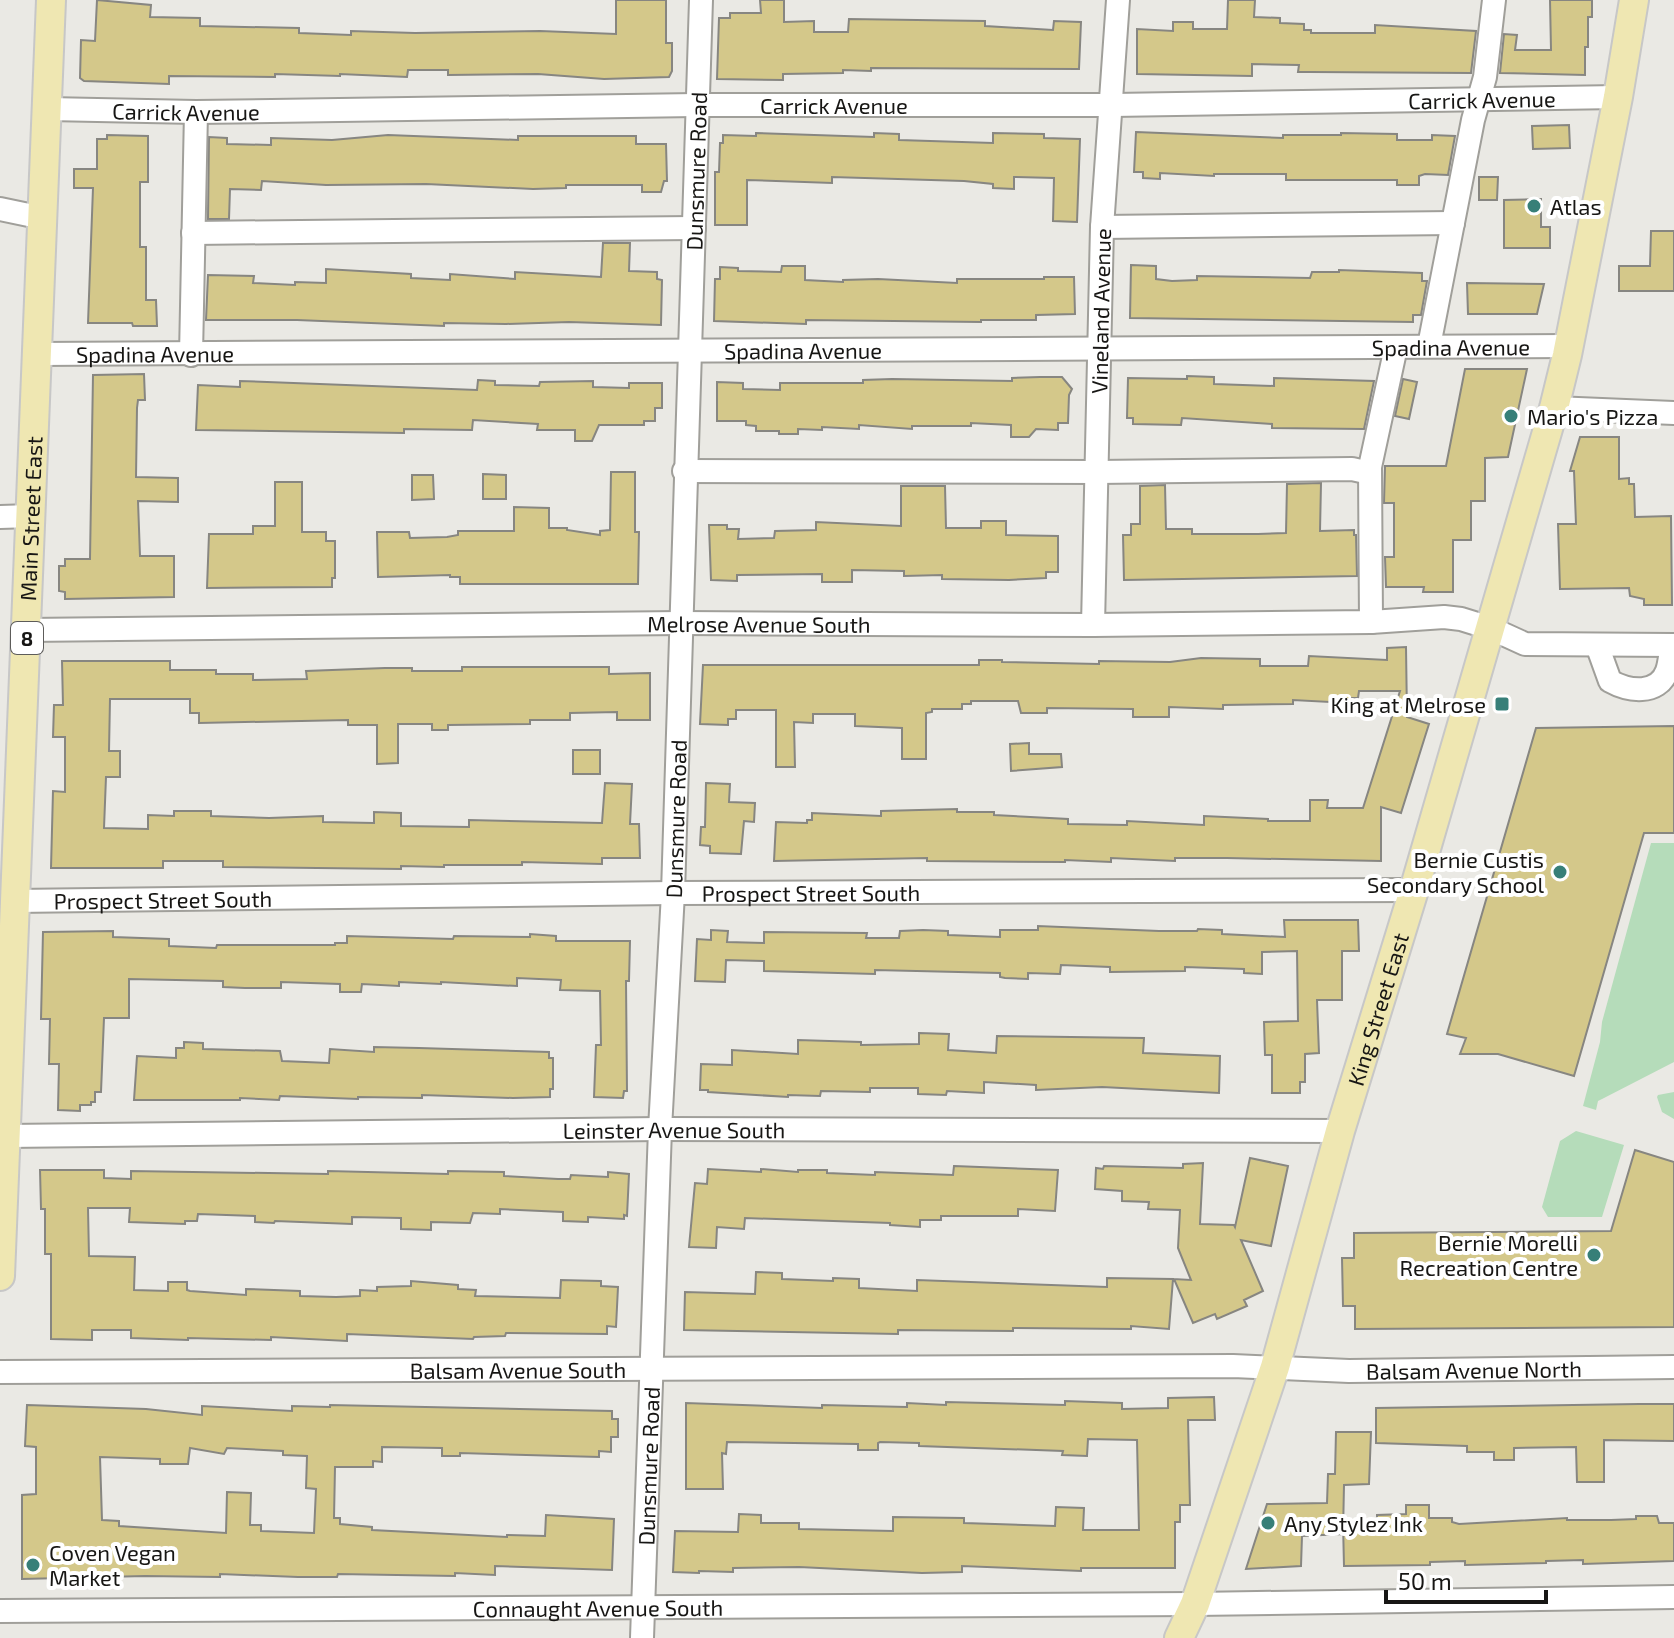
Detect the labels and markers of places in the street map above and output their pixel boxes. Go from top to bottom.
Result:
place label: Atlas [1550,193,1602,219]
marker: Atlas [1525,197,1543,215]
place label: Mario's Pizza [1527,403,1658,429]
marker: Mario's Pizza [1502,407,1520,425]
place label: King at Melrose [1331,691,1486,717]
marker: King at Melrose [1493,695,1511,713]
place label: Bernie Custis Secondary School [1367,846,1544,897]
marker: Bernie Custis Secondary School [1551,863,1569,881]
place label: Bernie Morelli Recreation Centre [1400,1229,1578,1280]
marker: Bernie Morelli Recreation Centre [1585,1246,1603,1264]
place label: Any Stylez Ink [1284,1510,1423,1536]
marker: Any Stylez Ink [1259,1514,1277,1532]
place label: Coven Vegan Market [49,1539,176,1590]
marker: Coven Vegan Market [24,1556,42,1574]

